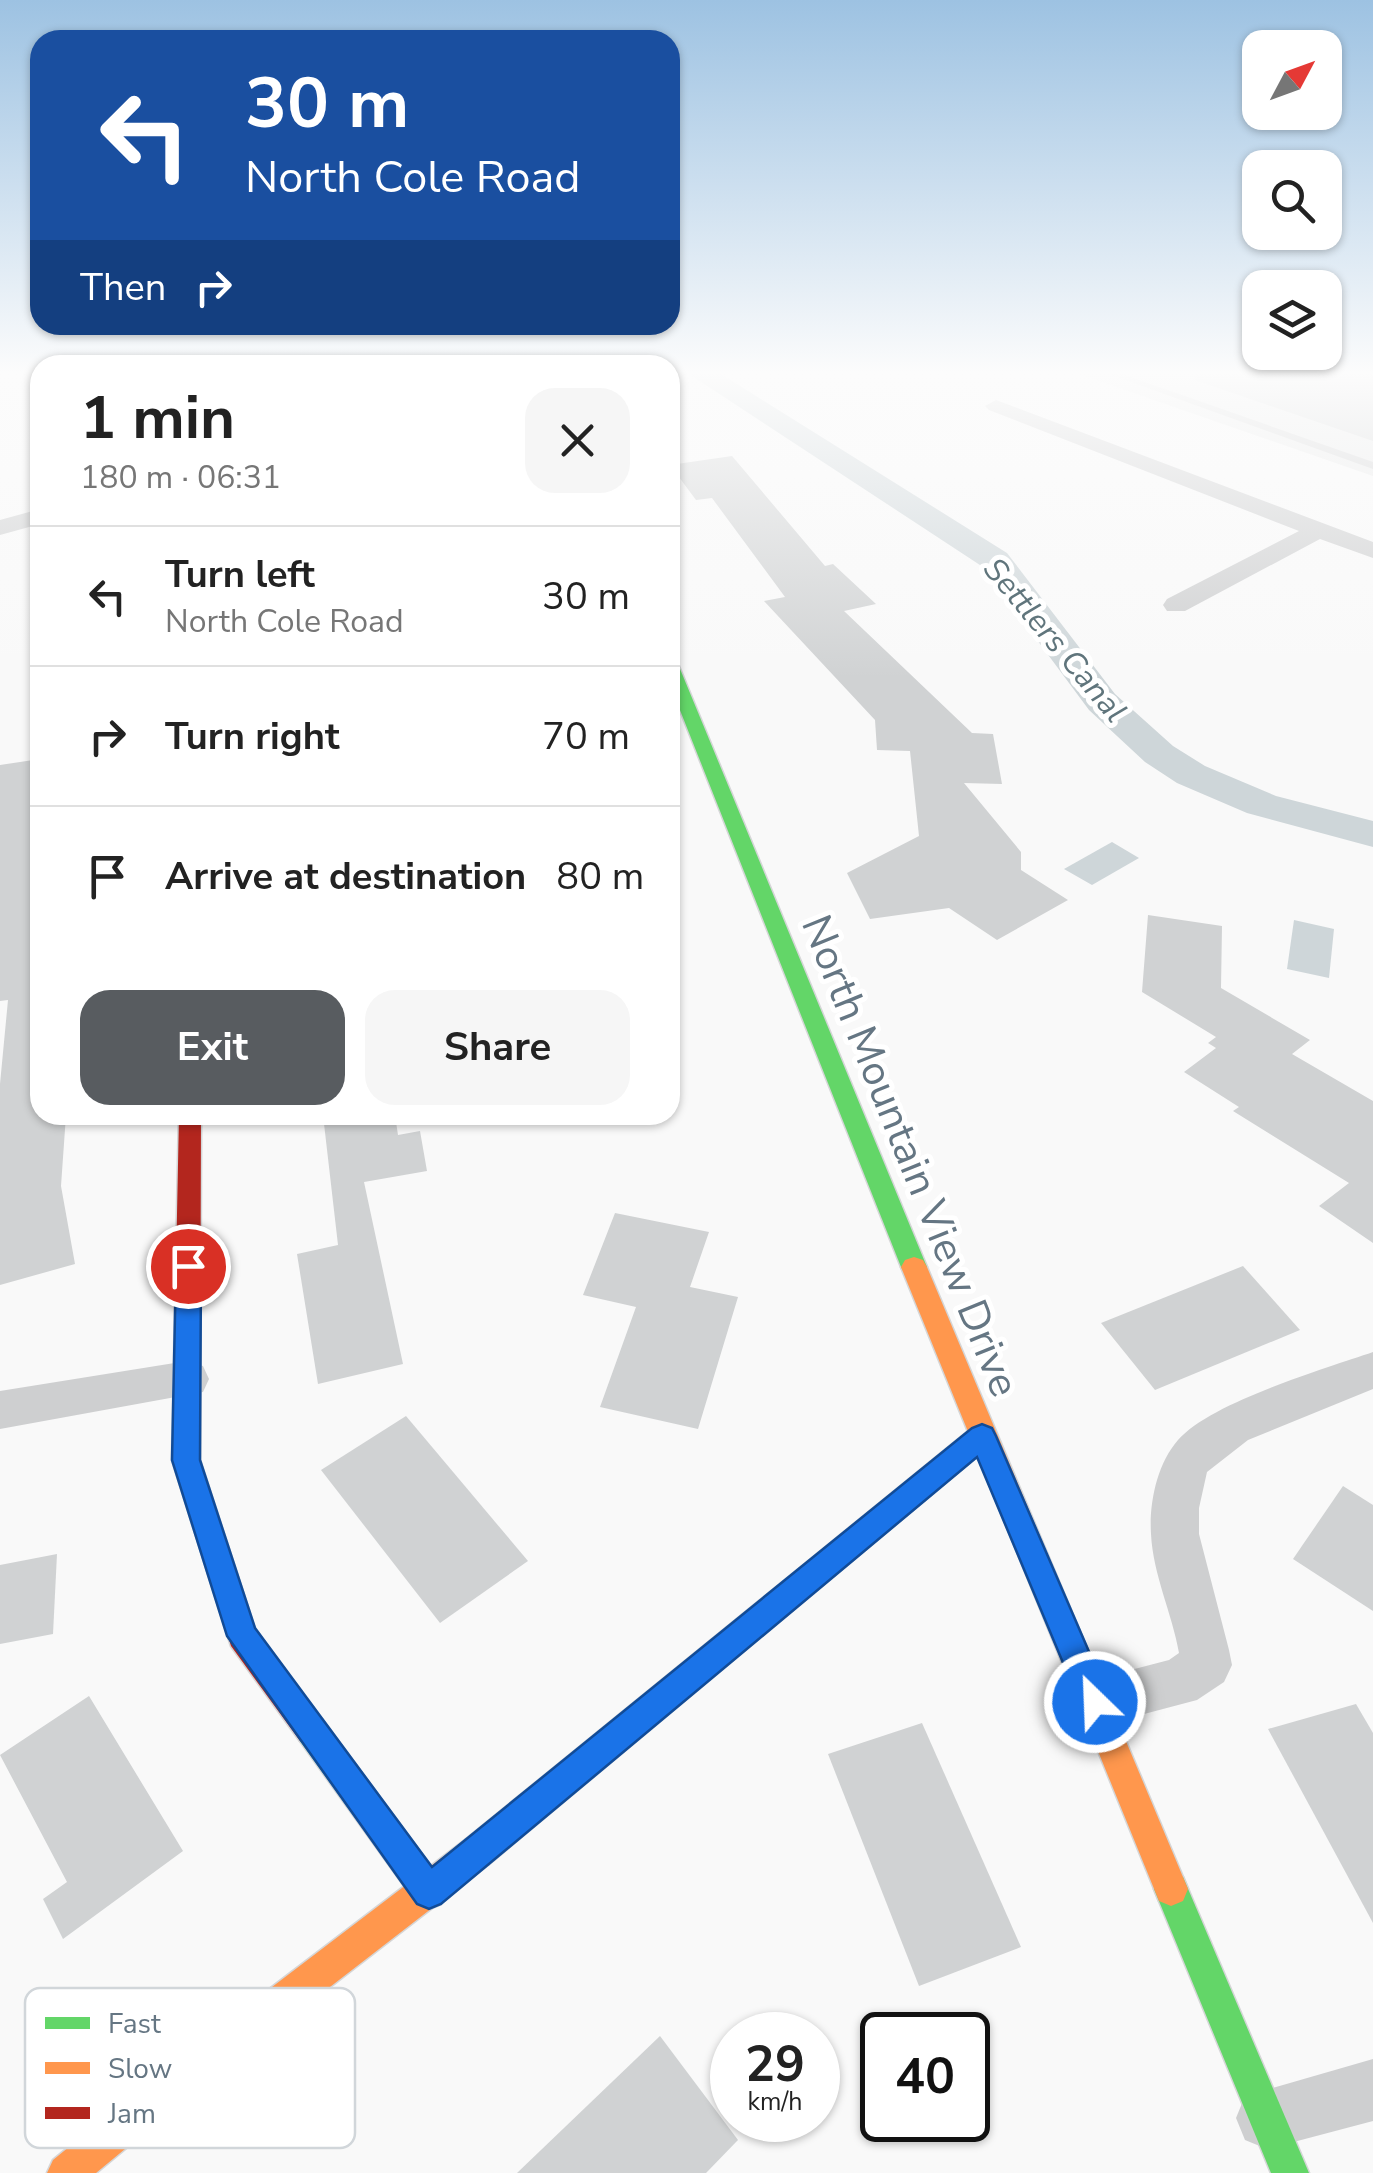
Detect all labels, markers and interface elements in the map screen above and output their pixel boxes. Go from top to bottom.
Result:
north arrow [1242,30,1342,130]
map controls [1242,30,1342,370]
text: 30 m [245,56,409,152]
icon: left [80,70,210,200]
text: North Cole Road [245,147,581,208]
button: search [1242,150,1342,250]
icon: right [186,260,241,315]
text: Then [80,262,166,313]
button: layers [1242,270,1342,370]
text: 1 min [80,377,235,459]
button: close [525,388,630,493]
text: 180 m · 06:31 [80,456,281,499]
text: Turn left [165,549,315,600]
water label: Settlers Canal [973,549,1137,731]
icon: left [80,569,135,624]
text: 30 m [542,571,630,622]
text: North Cole Road [165,600,404,643]
icon: right [80,709,135,764]
text: Turn right [165,711,340,762]
text: 70 m [542,711,630,762]
icon: arrive [80,849,135,904]
text: Arrive at destination [165,851,526,902]
text: 80 m [556,851,644,902]
street label: North Mountain View Drive [787,907,1033,1405]
button: Exit [80,990,345,1105]
button: Share [365,990,630,1105]
pin [146,1224,231,1309]
icon: arrive [161,1239,216,1294]
position arrow [1043,1650,1147,1754]
legend [25,1988,355,2148]
text: Fast [108,2005,161,2043]
speed limit sign: 40 [860,2012,990,2142]
text: 29 [745,2030,805,2099]
text: Slow [108,2050,172,2088]
text: km/h [747,2085,803,2119]
text: Jam [107,2095,156,2133]

